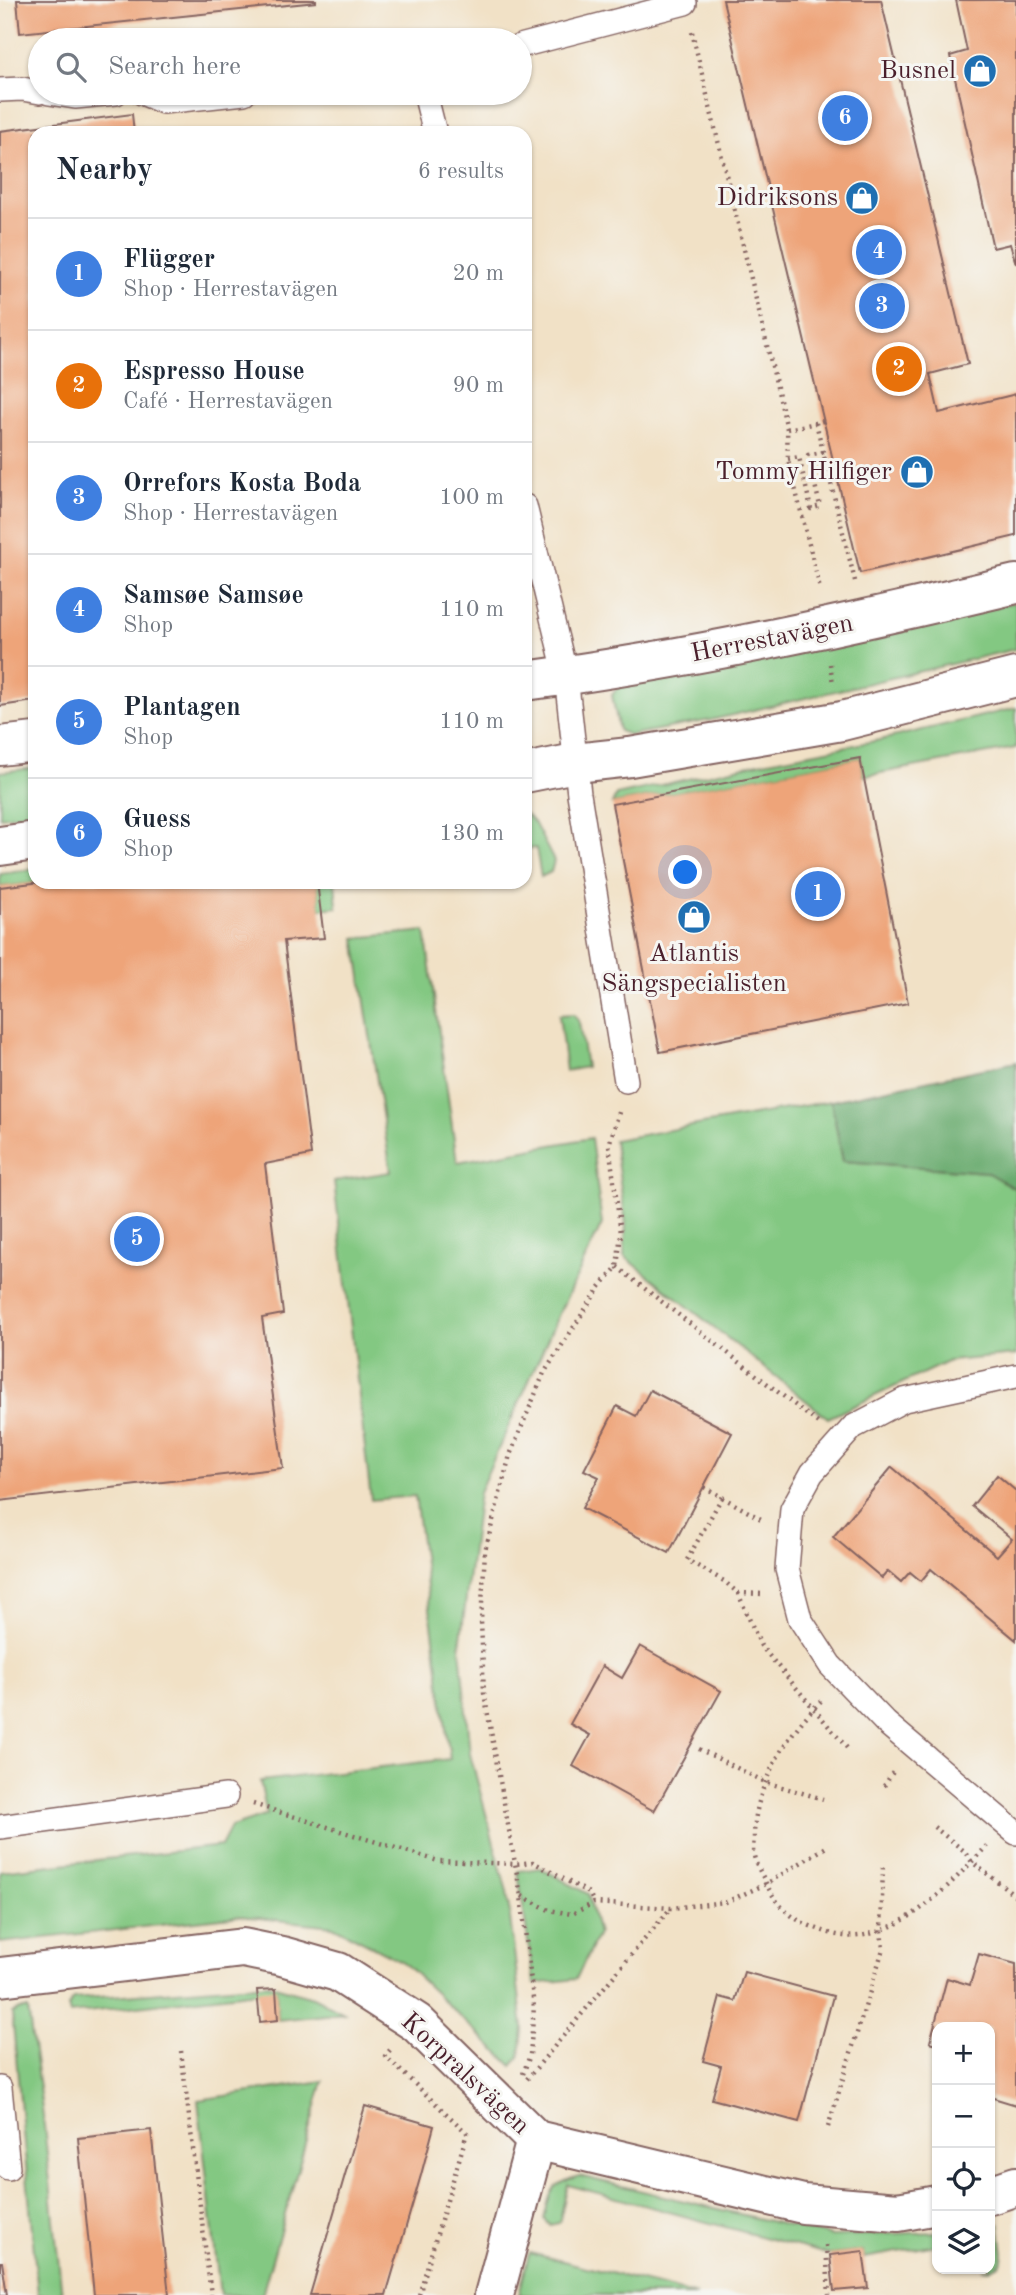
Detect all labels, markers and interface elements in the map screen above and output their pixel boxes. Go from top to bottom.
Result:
search box [28,28,532,105]
icon: search [52,48,90,86]
shop icon: Busnel [961,52,999,90]
text: Search here [108,54,241,80]
place label: Busnel [880,58,956,84]
pin: 6 [822,92,868,144]
text: Nearby [56,156,153,186]
text: 6 results [418,160,504,183]
shop icon: Didriksons [843,179,881,217]
place label: Didriksons [716,185,838,211]
pin: 4 [856,226,902,278]
text: Flügger [123,247,215,273]
text: 1 [72,262,86,285]
text: 20 m [453,262,504,285]
text: Shop · Herrestavägen [123,278,338,301]
pin: 3 [859,280,905,332]
pin: 2 [876,343,922,395]
text: Espresso House [123,359,305,385]
text: 2 [72,374,86,397]
text: 90 m [453,374,504,397]
text: Café · Herrestavägen [123,390,333,413]
shop icon: Tommy Hilfiger [898,453,936,491]
place label: Tommy Hilfiger [715,459,892,485]
text: Orrefors Kosta Boda [123,471,361,497]
text: 3 [72,486,86,509]
text: 100 m [439,486,504,509]
text: Shop · Herrestavägen [123,502,338,525]
text: Samsøe Samsøe [123,583,304,609]
text: 4 [72,598,86,621]
text: 110 m [439,598,504,621]
street label: Herrestavägen [689,611,855,667]
text: Shop [123,614,173,637]
text: Plantagen [123,695,241,721]
text: 5 [72,710,86,733]
text: 110 m [439,710,504,733]
text: Shop [123,726,173,749]
text: Guess [123,807,191,833]
text: 6 [72,822,86,845]
text: 130 m [439,822,504,845]
text: Shop [123,838,173,861]
your location [668,855,702,889]
pin: 1 [795,868,841,920]
shop icon: Atlantis Sängspecialisten [675,898,713,936]
place label: Atlantis Sängspecialisten [601,941,787,997]
pin: 5 [114,1213,160,1265]
street label: Korpralsvägen [396,2008,534,2140]
map controls [932,2022,995,2274]
button: + [932,2022,995,2085]
button: − [932,2085,995,2148]
button: locate [932,2148,995,2211]
button: layers [932,2211,995,2274]

